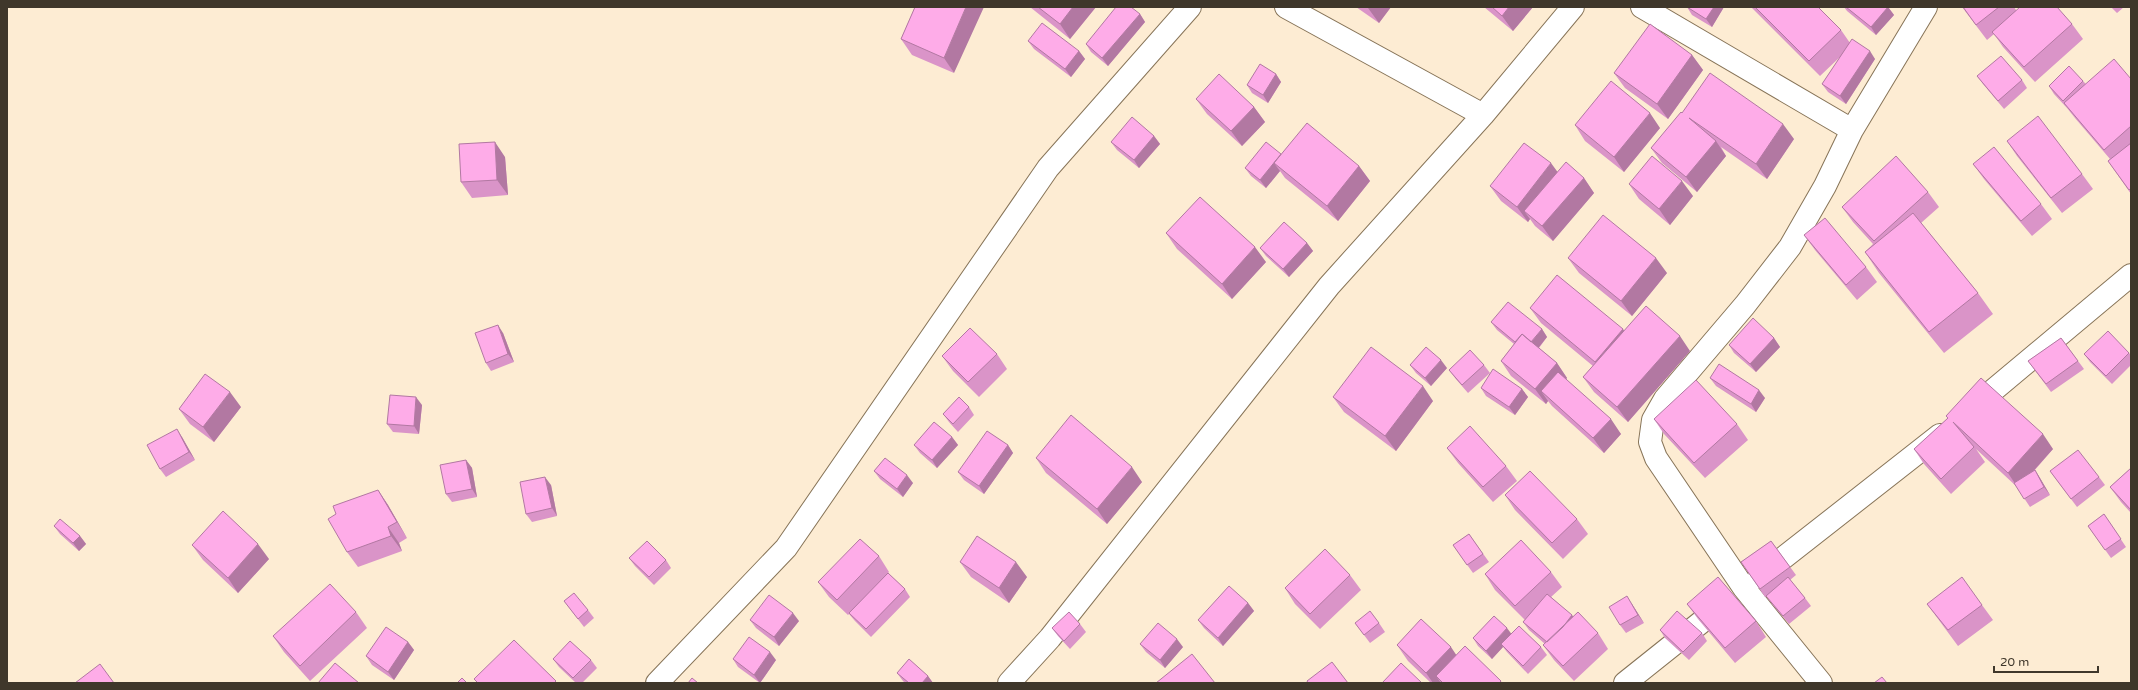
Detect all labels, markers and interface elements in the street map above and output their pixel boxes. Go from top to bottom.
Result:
scale bar [1994,648,2098,674]
text: 20 m [2000,655,2029,669]

